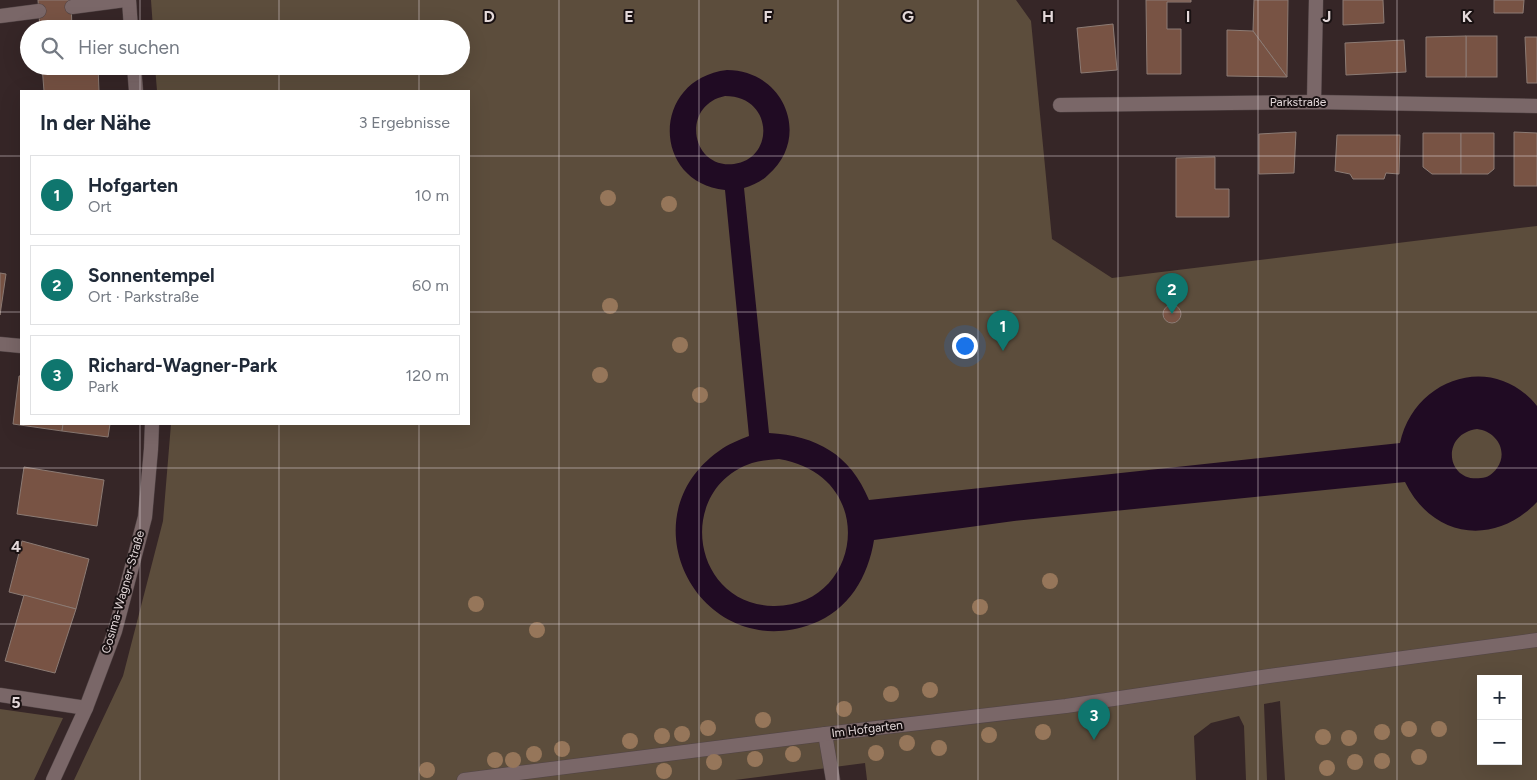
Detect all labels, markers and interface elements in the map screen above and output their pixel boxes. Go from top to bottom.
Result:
text: D [483,7,495,26]
text: E [624,7,634,26]
text: F [764,7,773,26]
text: G [902,7,914,26]
text: H [1042,7,1054,26]
text: I [1186,7,1190,26]
text: J [1323,7,1331,26]
text: K [1462,7,1473,26]
search box [20,20,470,75]
icon: search [38,34,66,62]
text: Hier suchen [78,36,179,59]
street label: Parkstraße [1270,95,1327,109]
text: In der Nähe [40,110,151,135]
text: 3 Ergebnisse [359,113,450,132]
text: Hofgarten [88,174,178,197]
text: 1 [54,186,60,205]
text: 10 m [415,186,449,205]
text: Ort [88,197,112,216]
text: Sonnentempel [88,264,215,287]
pin: 2 [1156,273,1188,314]
text: 2 [52,276,62,295]
text: 60 m [412,276,449,295]
text: Ort · Parkstraße [88,287,199,306]
pin: 1 [987,310,1019,351]
your location [952,333,978,359]
text: Richard-Wagner-Park [88,354,277,377]
text: 3 [53,366,61,385]
text: 120 m [406,366,449,385]
text: Park [88,377,118,396]
street label: Cosima-Wagner-Straße [99,528,147,655]
text: 4 [11,537,21,556]
map controls [1477,675,1522,765]
button: + [1477,675,1522,720]
text: 5 [11,693,21,712]
pin: 3 [1078,699,1110,740]
street label: Im Hofgarten [831,718,904,740]
button: − [1477,720,1522,765]

